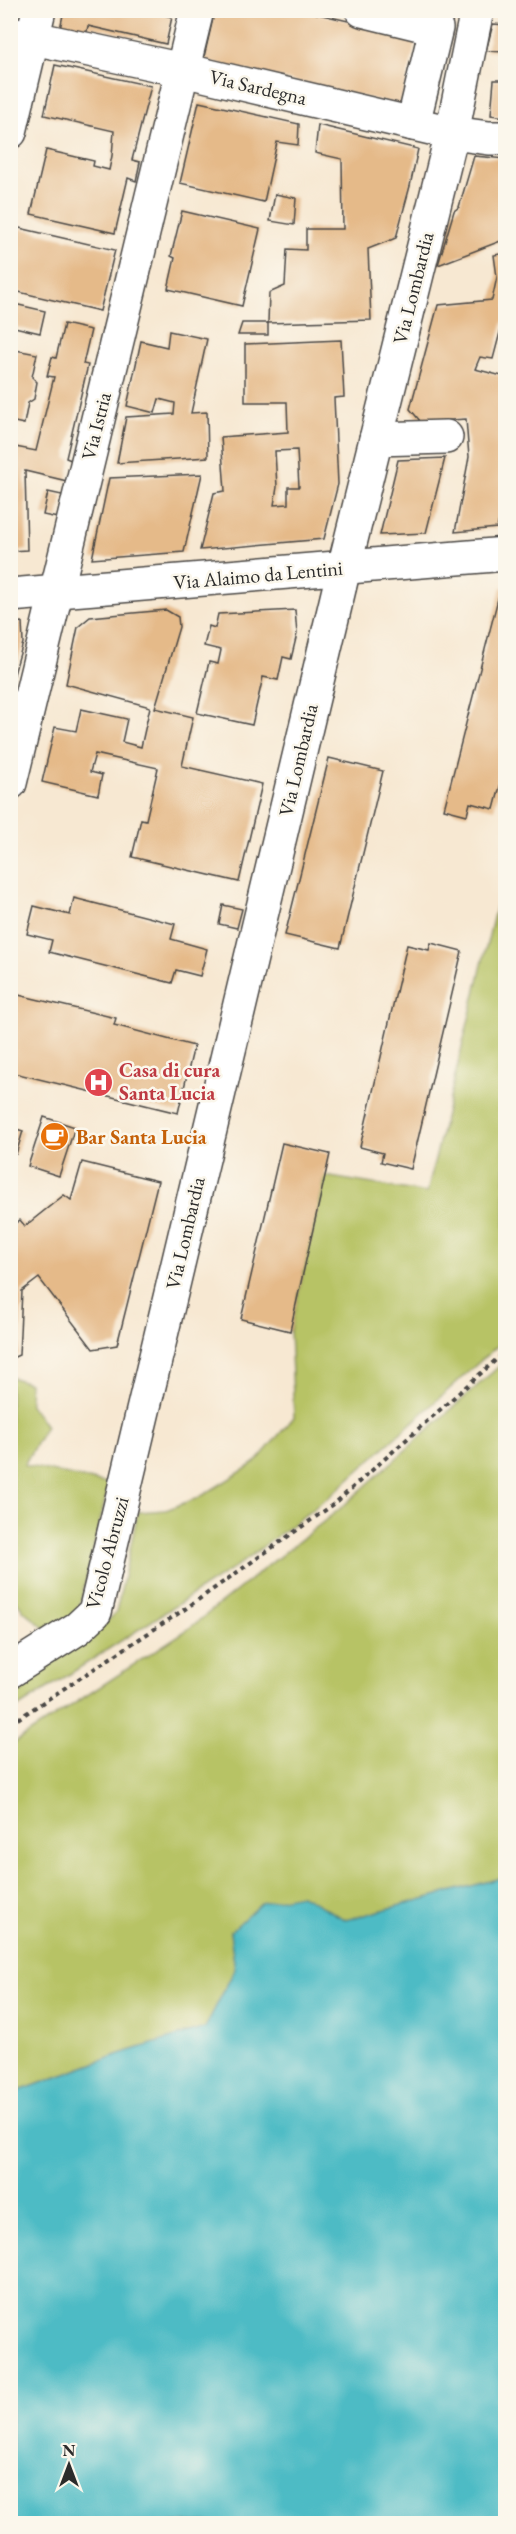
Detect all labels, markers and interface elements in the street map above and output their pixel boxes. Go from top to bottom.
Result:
street label: Via Sardegna [207,63,309,111]
street label: Via Lombardia [387,229,439,347]
street label: Via Istria [75,389,117,463]
street label: Via Alaimo da Lentini [172,555,344,595]
street label: Via Lombardia [272,701,324,819]
place label: Casa di cura Santa Lucia [119,1057,221,1106]
hospital icon: Casa di cura Santa Lucia [82,1066,114,1098]
cafe icon: Bar Santa Lucia [39,1121,71,1153]
place label: Bar Santa Lucia [76,1124,207,1150]
street label: Via Lombardia [159,1174,211,1292]
street label: Vicolo Abruzzi [80,1494,135,1612]
north arrow [39,2435,99,2495]
text: N [63,2440,76,2461]

